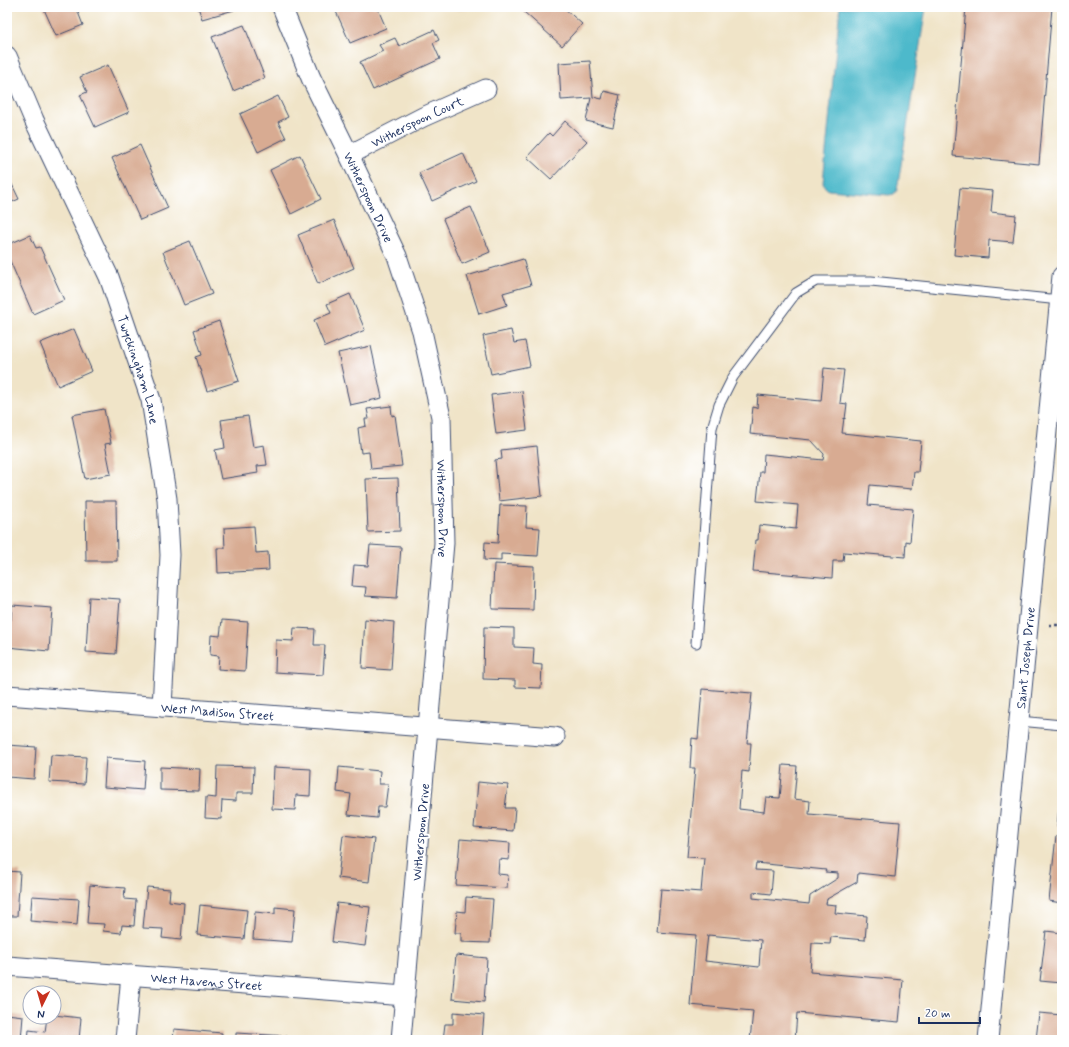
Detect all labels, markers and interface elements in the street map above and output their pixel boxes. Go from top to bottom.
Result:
street label: Witherspoon Court [369,93,467,152]
street label: Witherspoon Drive [339,150,396,246]
street label: Twyckingham Lane [113,313,162,426]
street label: Witherspoon Drive [432,459,451,558]
street label: Saint Joseph Drive [1013,606,1040,710]
street label: West Madison Street [160,700,275,725]
street label: Witherspoon Drive [409,782,434,882]
street label: West Havens Street [150,970,263,995]
north arrow [22,985,62,1025]
scale bar [919,999,980,1025]
text: 20 m [925,1006,951,1022]
text: N [37,1007,45,1021]

